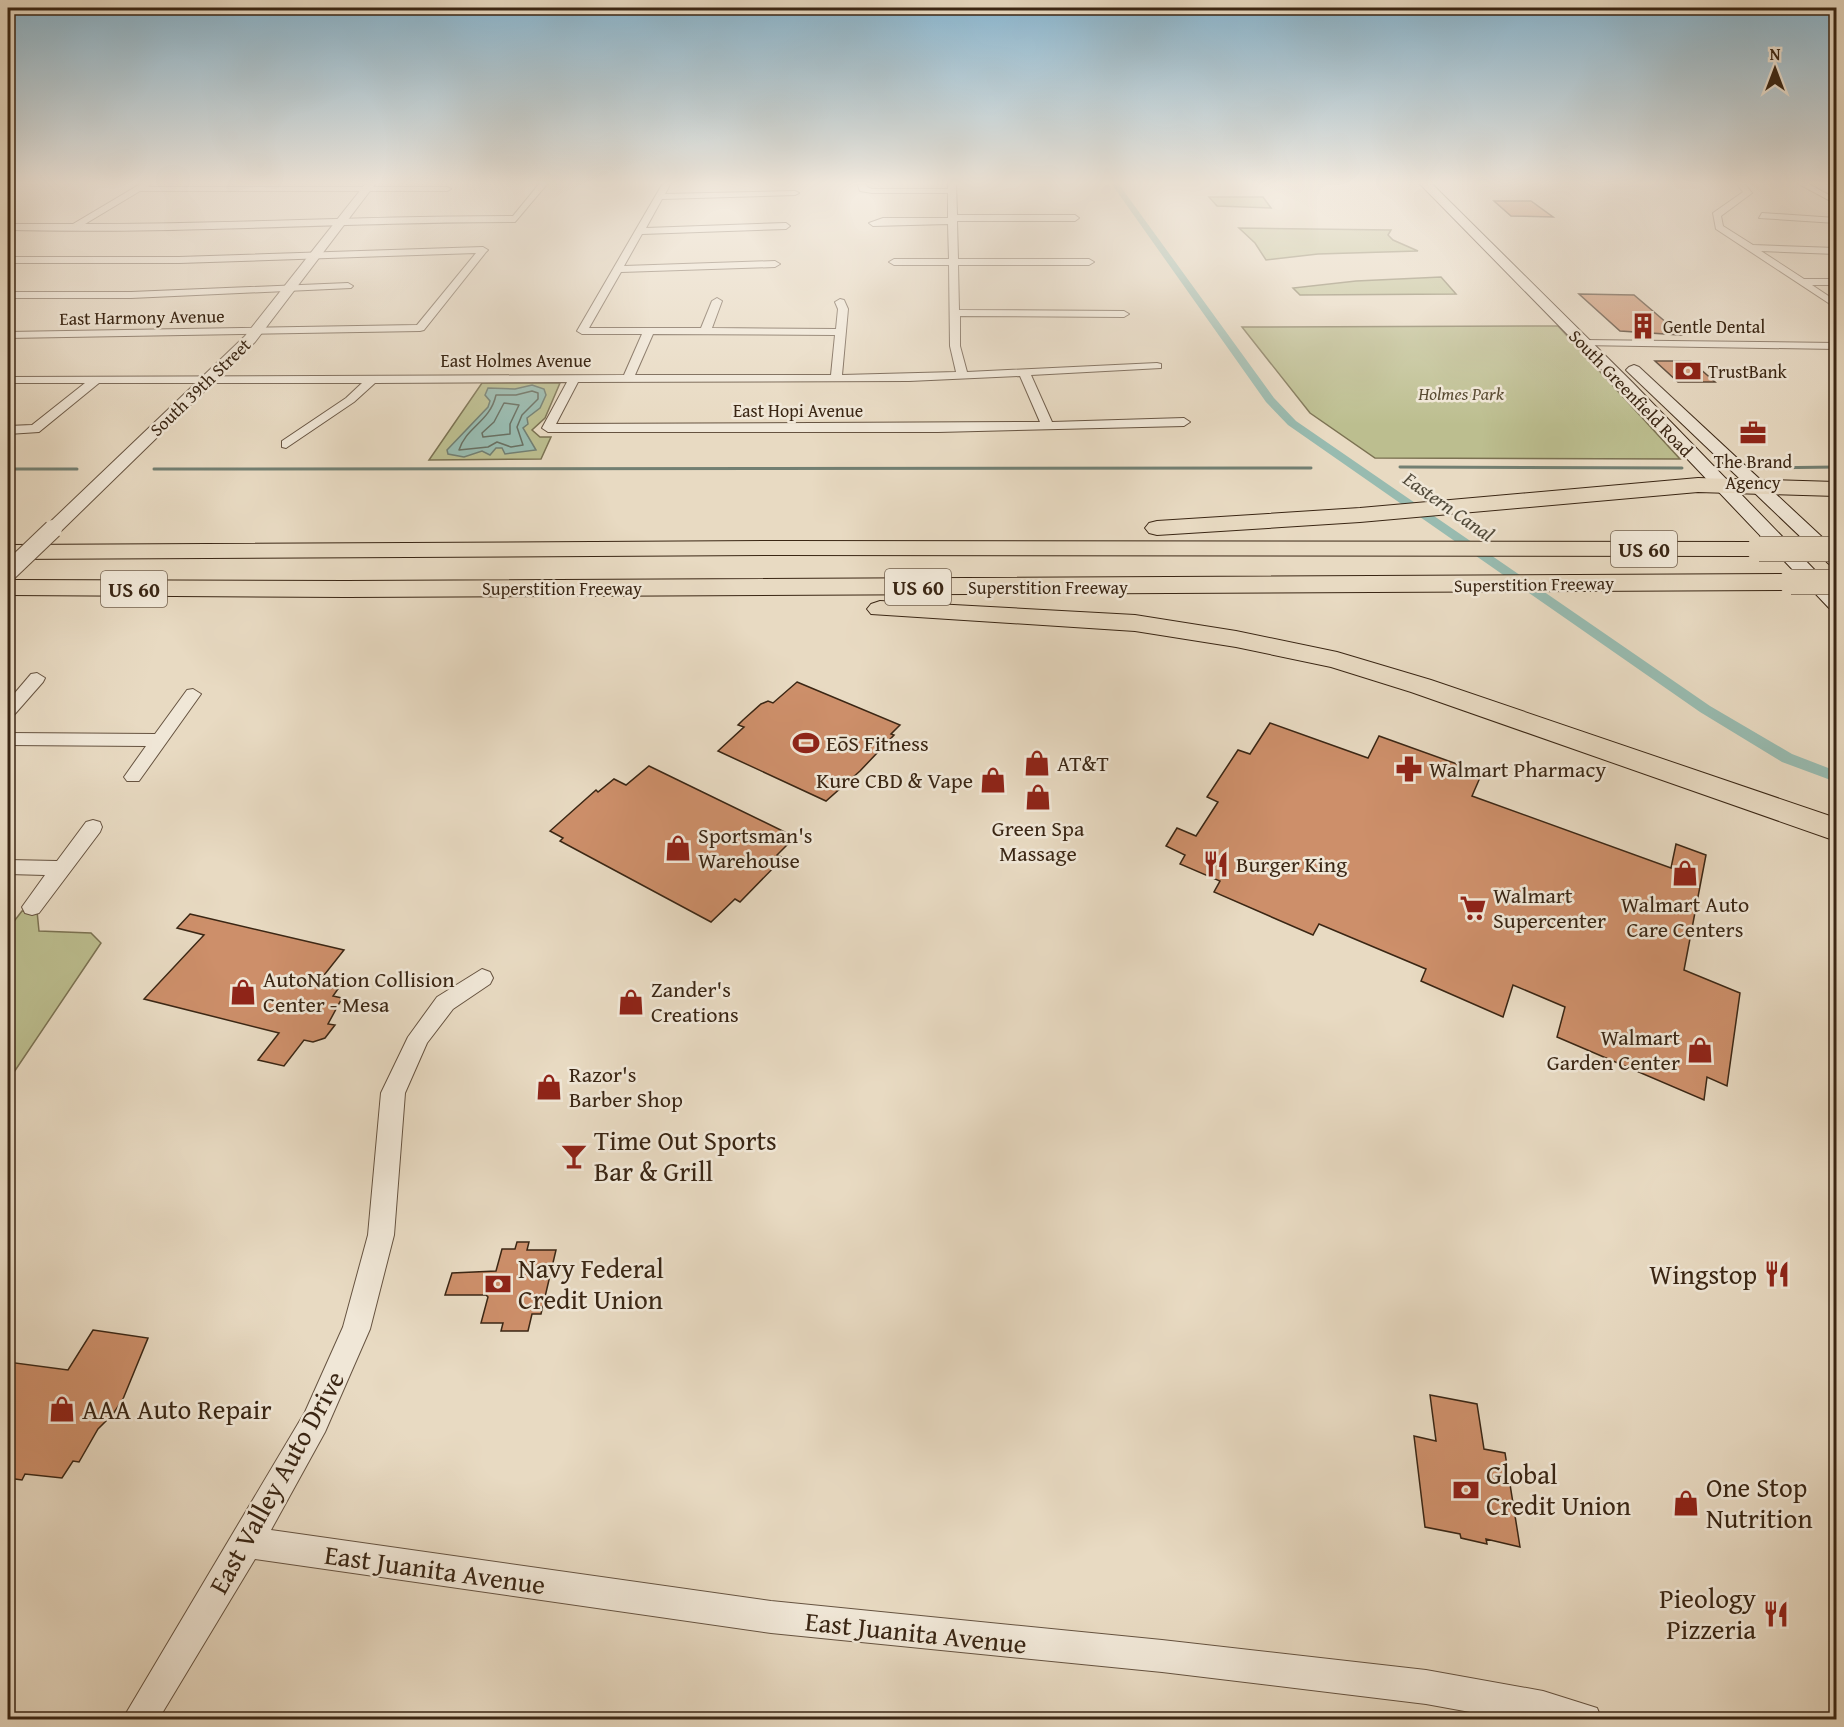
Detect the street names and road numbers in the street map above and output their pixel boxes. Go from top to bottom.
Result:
street label: East Harmony Avenue [59,302,225,332]
street label: South Greenfield Road [1563,323,1699,463]
street label: South 39th Street [143,331,257,442]
street label: East Holmes Avenue [441,347,591,374]
street label: East Hopi Avenue [733,397,863,424]
road number: US 60 [1611,531,1677,567]
road number: US 60 [885,569,951,605]
street label: Superstition Freeway [1454,569,1614,599]
road number: US 60 [101,571,167,607]
street label: Superstition Freeway [968,574,1128,601]
street label: Superstition Freeway [482,575,642,602]
street label: East Valley Auto Drive [198,1363,354,1601]
street label: East Juanita Avenue [322,1534,548,1604]
street label: East Juanita Avenue [803,1600,1029,1664]

